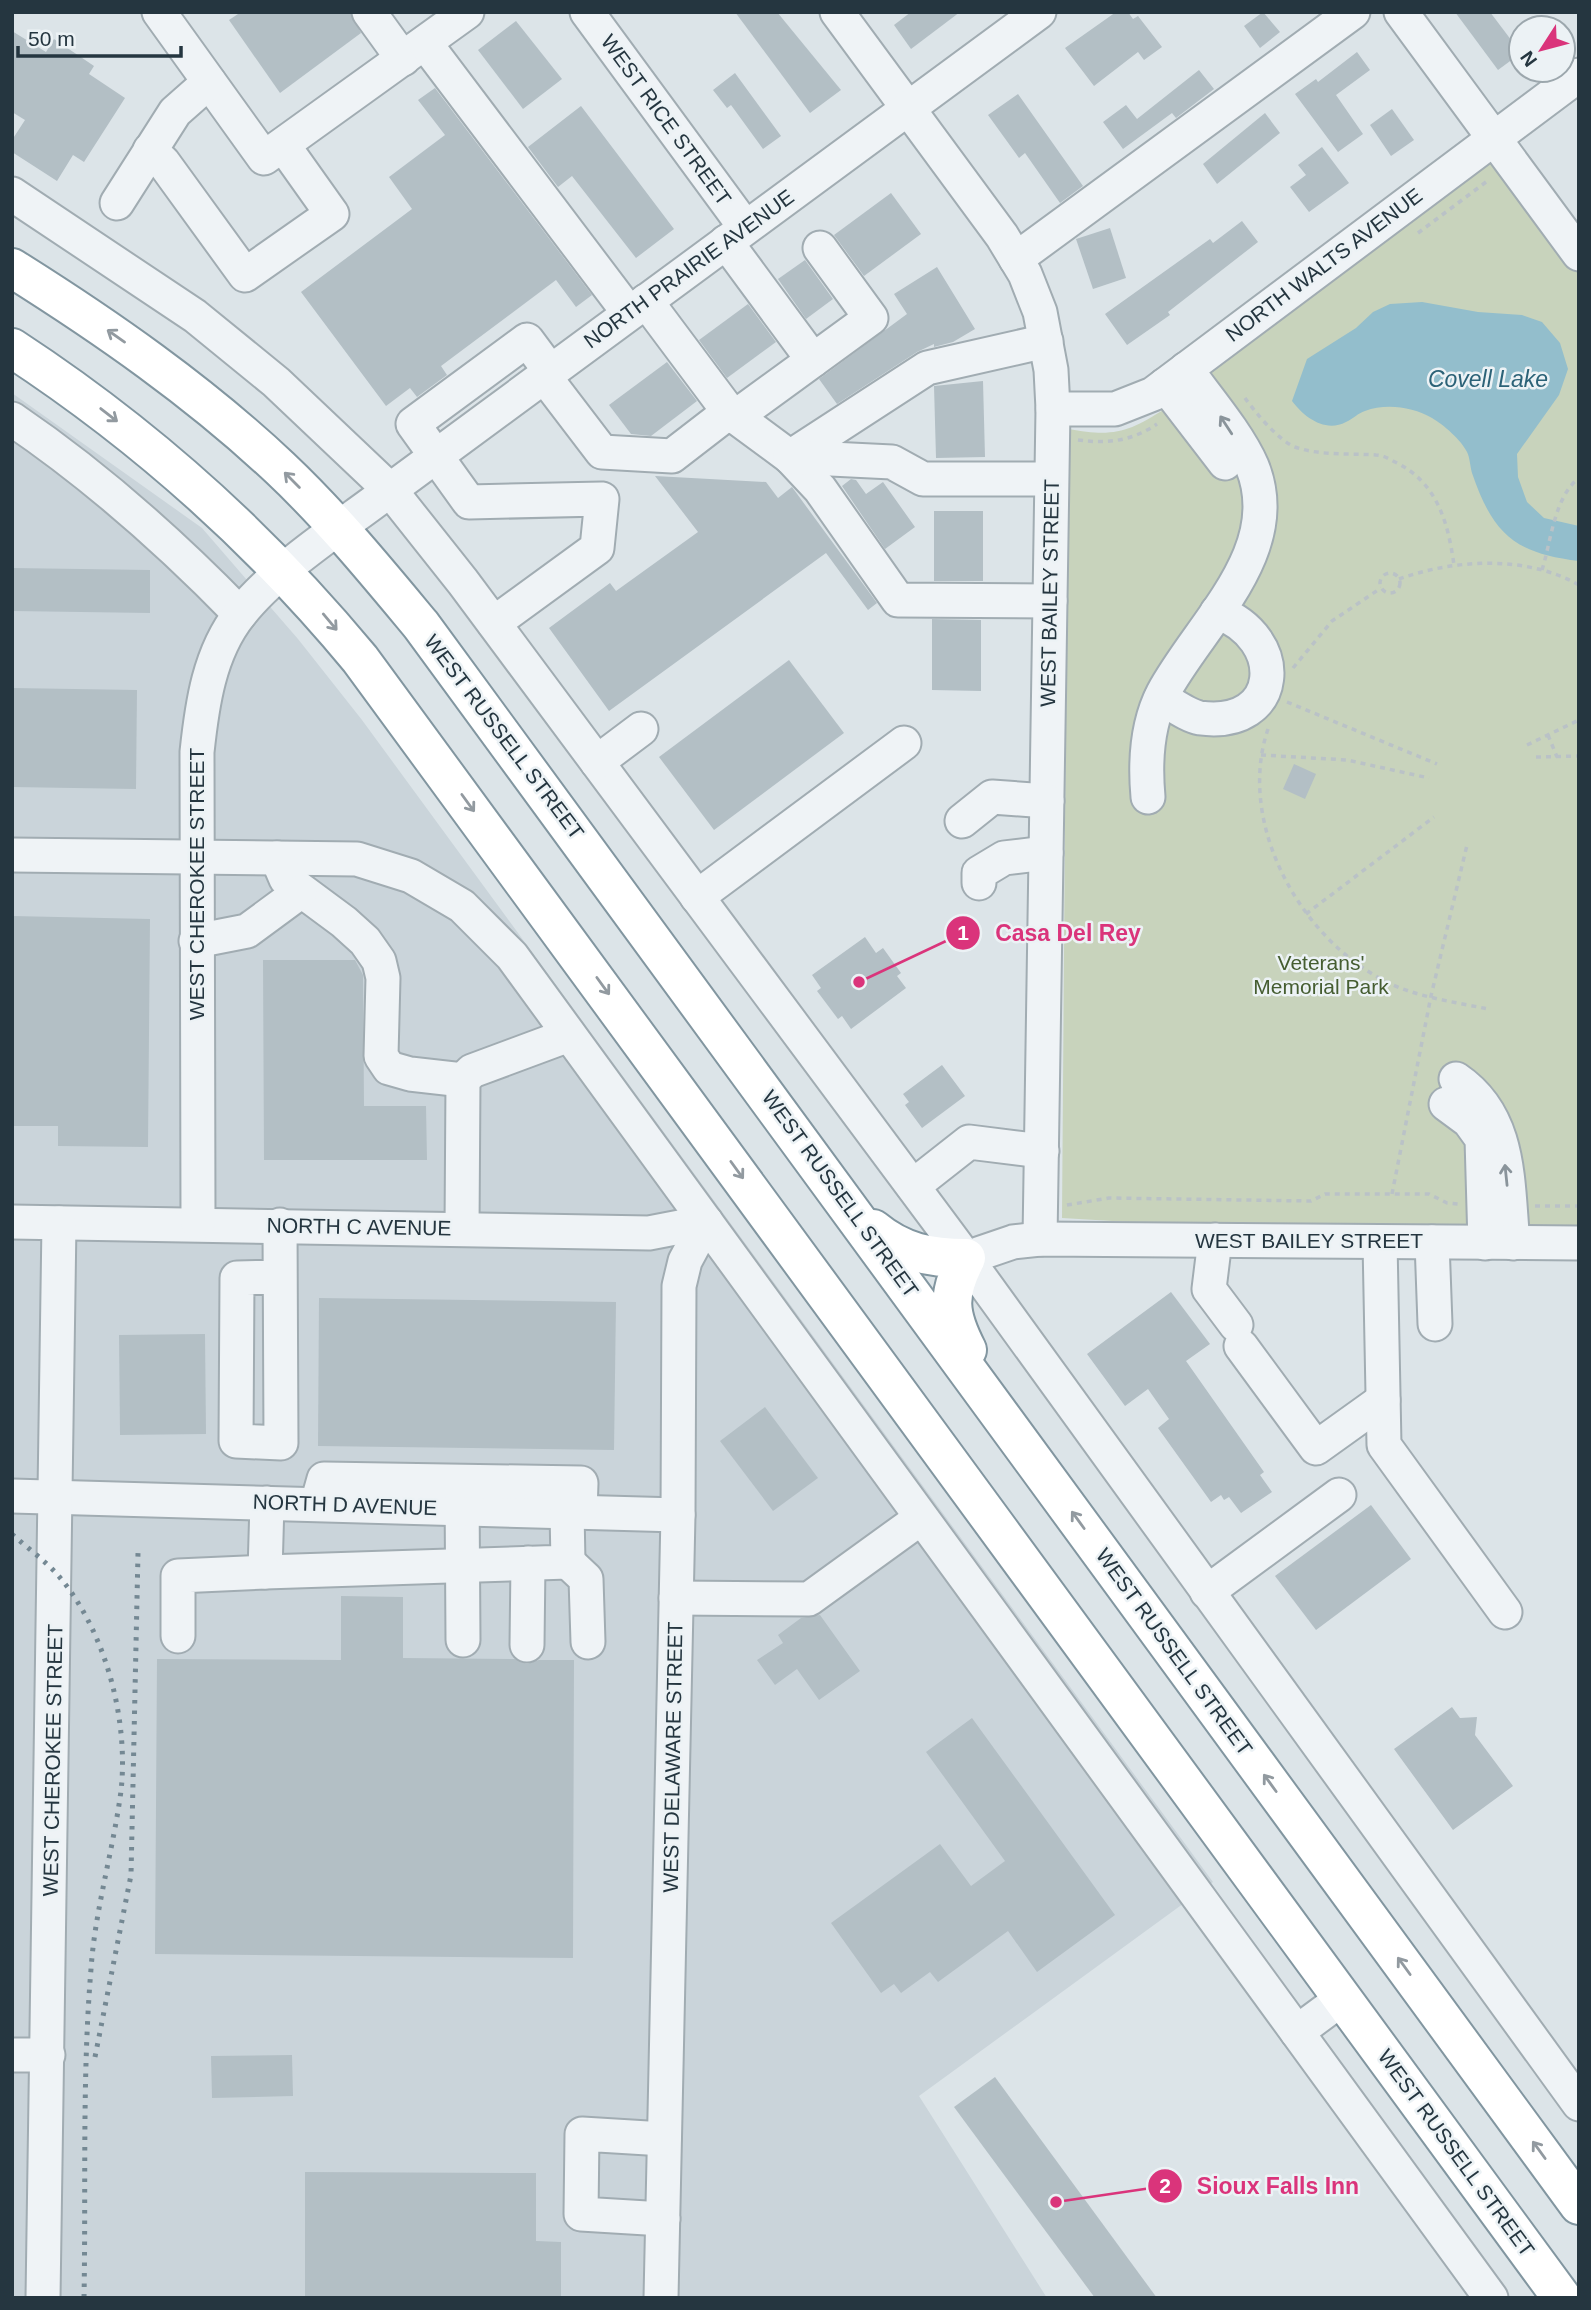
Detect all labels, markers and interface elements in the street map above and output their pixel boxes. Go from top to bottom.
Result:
scale bar [18,14,180,58]
north arrow [1507,14,1577,84]
text: 50 m [28,27,75,50]
street label: WEST RICE STREET [597,30,736,210]
text: N [1516,47,1541,70]
street label: NORTH WALTS AVENUE [1221,183,1426,346]
street label: NORTH PRAIRIE AVENUE [579,185,798,352]
one-way arrow [107,329,126,343]
water label: Covell Lake [1428,366,1548,392]
one-way arrow [99,408,117,423]
one-way arrow [1218,416,1233,435]
one-way arrow [284,472,301,489]
street label: WEST BAILEY STREET [1036,479,1063,707]
one-way arrow [322,613,338,631]
street label: WEST RUSSELL STREET [420,630,589,843]
street label: WEST CHEROKEE STREET [185,748,208,1020]
one-way arrow [461,793,476,812]
callout: Casa Del Rey [946,911,1154,955]
text: Casa Del Rey [995,920,1141,946]
text: 1 [957,921,969,944]
park label: Veterans' Memorial Park [1253,951,1389,998]
one-way arrow [596,976,610,995]
street label: WEST RUSSELL STREET [758,1086,923,1302]
one-way arrow [730,1160,745,1179]
one-way arrow [1499,1164,1512,1187]
street label: NORTH C AVENUE [266,1213,452,1240]
street label: WEST BAILEY STREET [1195,1229,1423,1252]
street label: NORTH D AVENUE [252,1490,438,1519]
one-way arrow [1071,1511,1085,1530]
street label: WEST RUSSELL STREET [1092,1544,1257,1760]
street label: WEST DELAWARE STREET [659,1621,686,1893]
street label: WEST CHEROKEE STREET [39,1623,66,1896]
one-way arrow [1263,1773,1278,1792]
one-way arrow [1397,1957,1411,1976]
street label: WEST RUSSELL STREET [1374,2045,1539,2261]
one-way arrow [1531,2141,1546,2160]
callout: Sioux Falls Inn [1147,2164,1373,2208]
text: Sioux Falls Inn [1197,2173,1359,2199]
text: 2 [1159,2174,1171,2197]

